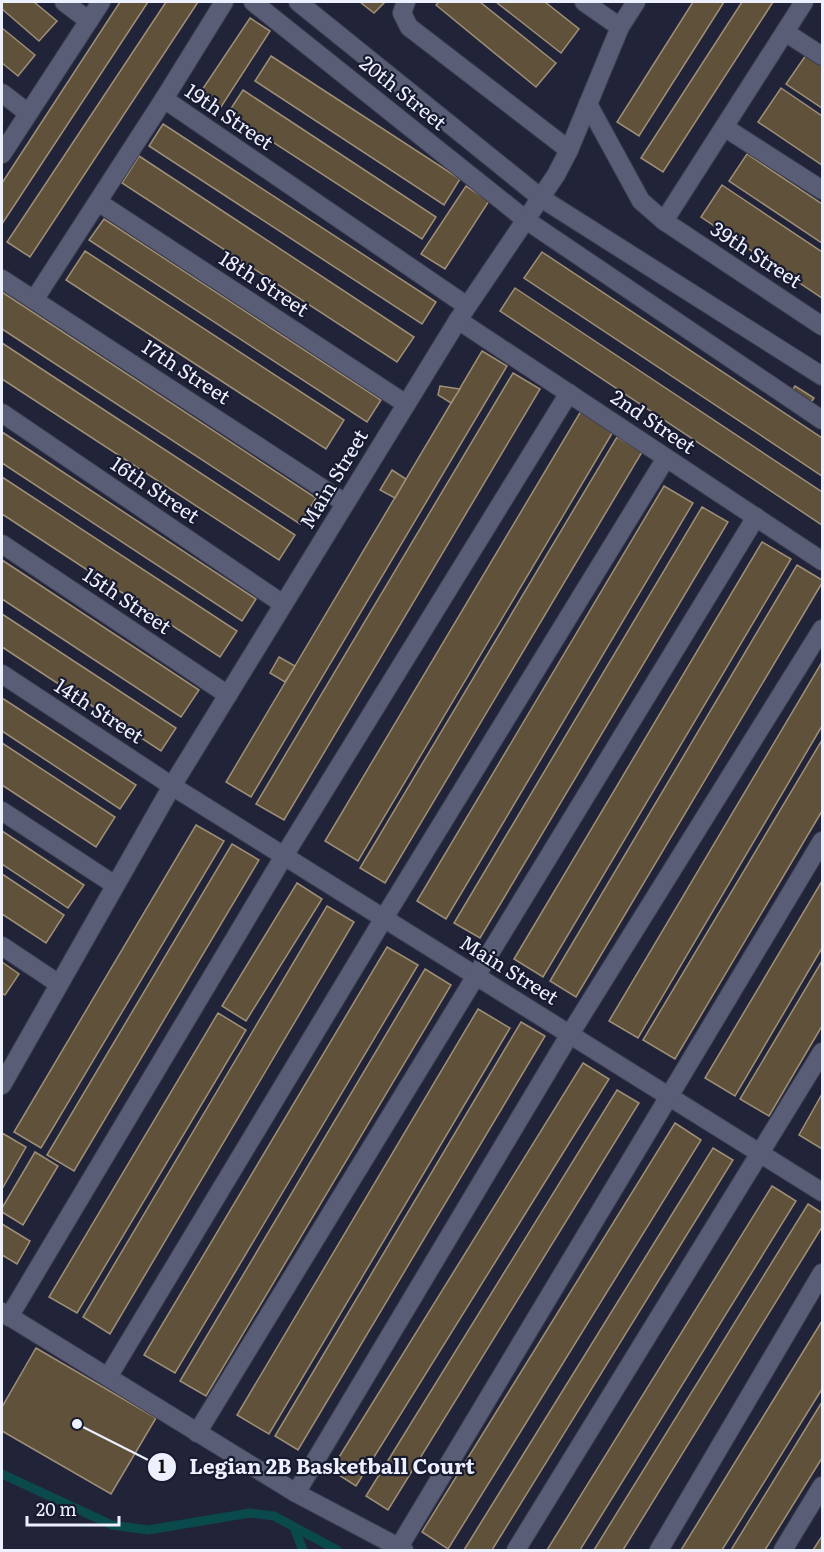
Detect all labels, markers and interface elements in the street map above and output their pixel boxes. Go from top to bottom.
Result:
street label: 20th Street [354,47,454,136]
street label: 19th Street [180,75,280,156]
street label: 39th Street [705,212,809,294]
street label: 18th Street [214,242,316,323]
street label: 17th Street [137,330,237,410]
street label: 2nd Street [606,381,703,460]
street label: Main Street [291,422,374,534]
street label: 16th Street [106,448,207,529]
street label: 15th Street [78,559,178,640]
street label: 14th Street [50,669,151,749]
street label: Main Street [455,926,565,1011]
callout: Legian 2B Basketball Court [147,1447,486,1486]
text: Legian 2B Basketball Court [189,1449,476,1480]
text: 1 [158,1452,166,1479]
scale bar [27,1489,118,1527]
text: 20 m [36,1495,77,1522]

